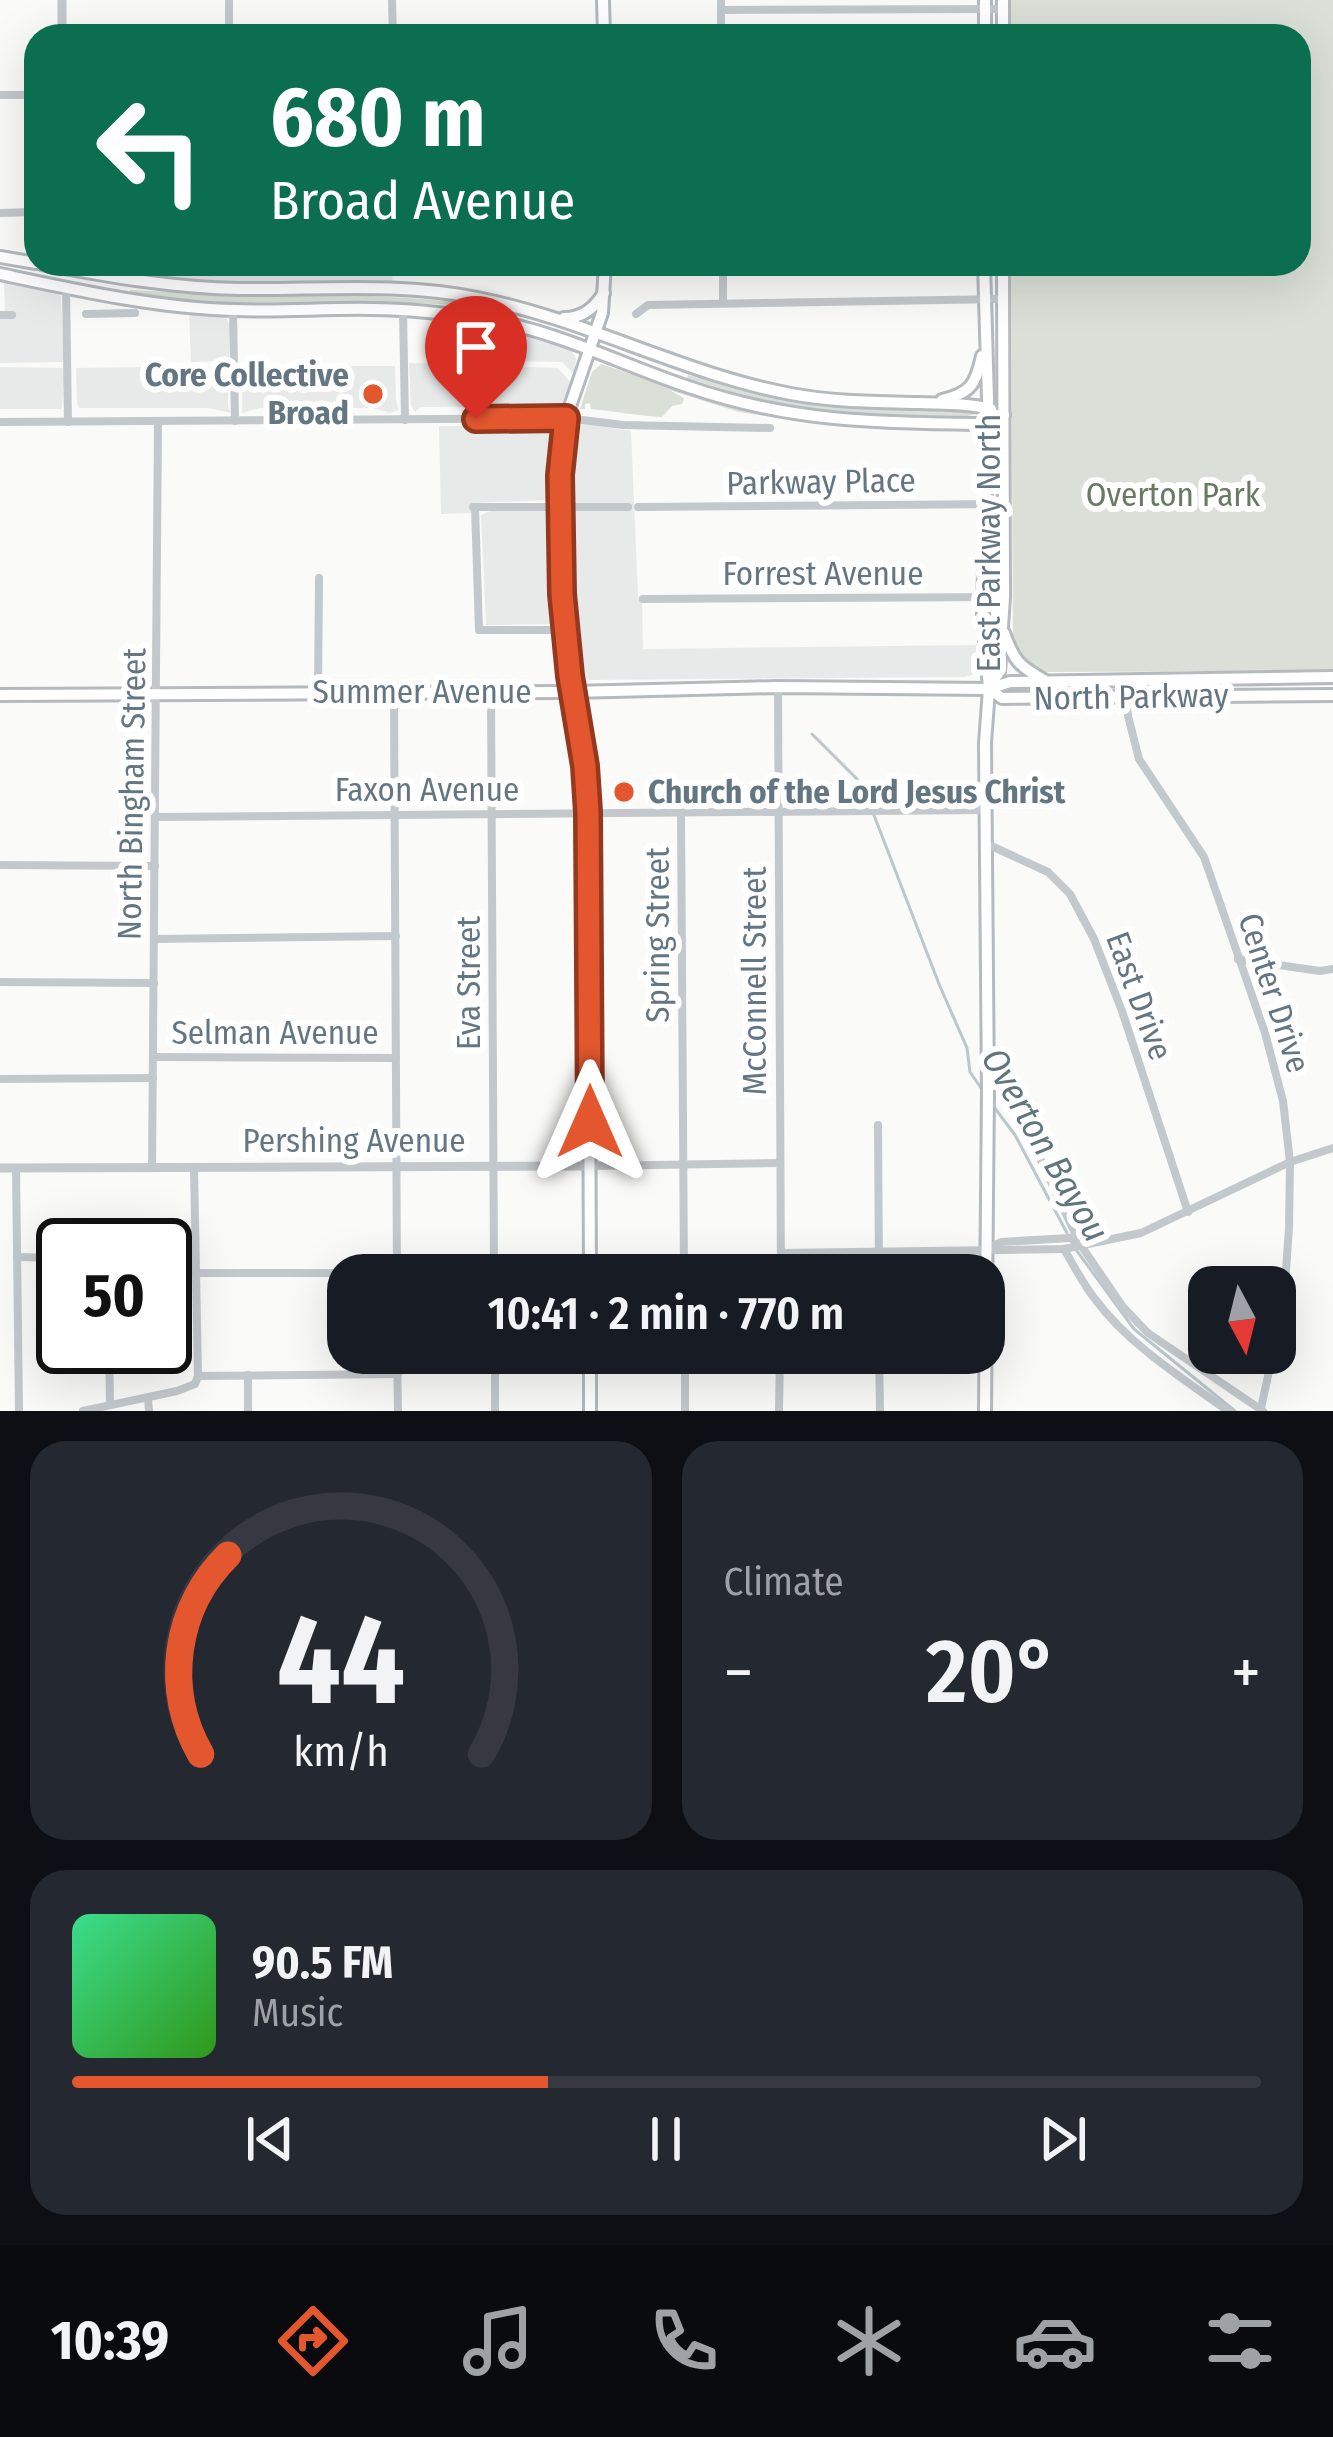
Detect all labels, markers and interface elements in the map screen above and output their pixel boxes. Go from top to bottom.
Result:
text: 680 m [270,67,486,168]
icon: left [72,72,228,228]
text: Broad Avenue [270,169,575,233]
pin [425,296,527,419]
icon: arrive [443,314,509,380]
place label: Core Collective Broad [145,355,349,433]
marker: Core Collective Broad [360,381,386,407]
street label: East Parkway North [969,414,1009,672]
street label: Parkway Place [726,460,916,504]
park label: Overton Park [1086,475,1261,515]
street label: Forrest Avenue [723,554,923,594]
street label: North Bingham Street [109,647,155,940]
street label: Summer Avenue [312,672,532,712]
street label: North Parkway [1033,675,1229,719]
street label: Faxon Avenue [335,770,519,810]
place label: Church of the Lord Jesus Christ [648,772,1066,812]
marker: Church of the Lord Jesus Christ [611,779,637,805]
street label: Spring Street [638,847,678,1023]
street label: McConnell Street [735,867,775,1095]
street label: Center Drive [1229,908,1319,1078]
street label: Eva Street [449,916,489,1050]
street label: East Drive [1097,926,1181,1066]
street label: Selman Avenue [171,1013,379,1053]
water label: Overton Bayou [972,1040,1118,1250]
position arrow [527,1059,653,1185]
street label: Pershing Avenue [242,1121,466,1161]
speed limit sign: 50 [36,1218,192,1374]
north arrow [1188,1266,1296,1374]
map controls [1188,1266,1296,1374]
text: 10:41 · 2 min · 770 m [488,1287,844,1341]
text: Climate [724,1559,844,1605]
text: 44 [277,1586,405,1736]
text: 20° [926,1618,1058,1726]
text: − [724,1633,753,1712]
text: + [1231,1633,1261,1712]
text: km/h [293,1725,389,1776]
text: 90.5 FM [252,1936,393,1990]
text: Music [252,1990,343,2036]
icon: previous [237,2106,303,2172]
icon: pause [633,2106,699,2172]
icon: next [1030,2106,1096,2172]
icon: directions [271,2299,355,2383]
icon: music [456,2299,540,2383]
icon: phone [642,2299,726,2383]
icon: climate [827,2299,911,2383]
icon: car [1013,2299,1097,2383]
icon: filters [1198,2299,1282,2383]
text: 10:39 [51,2309,169,2373]

